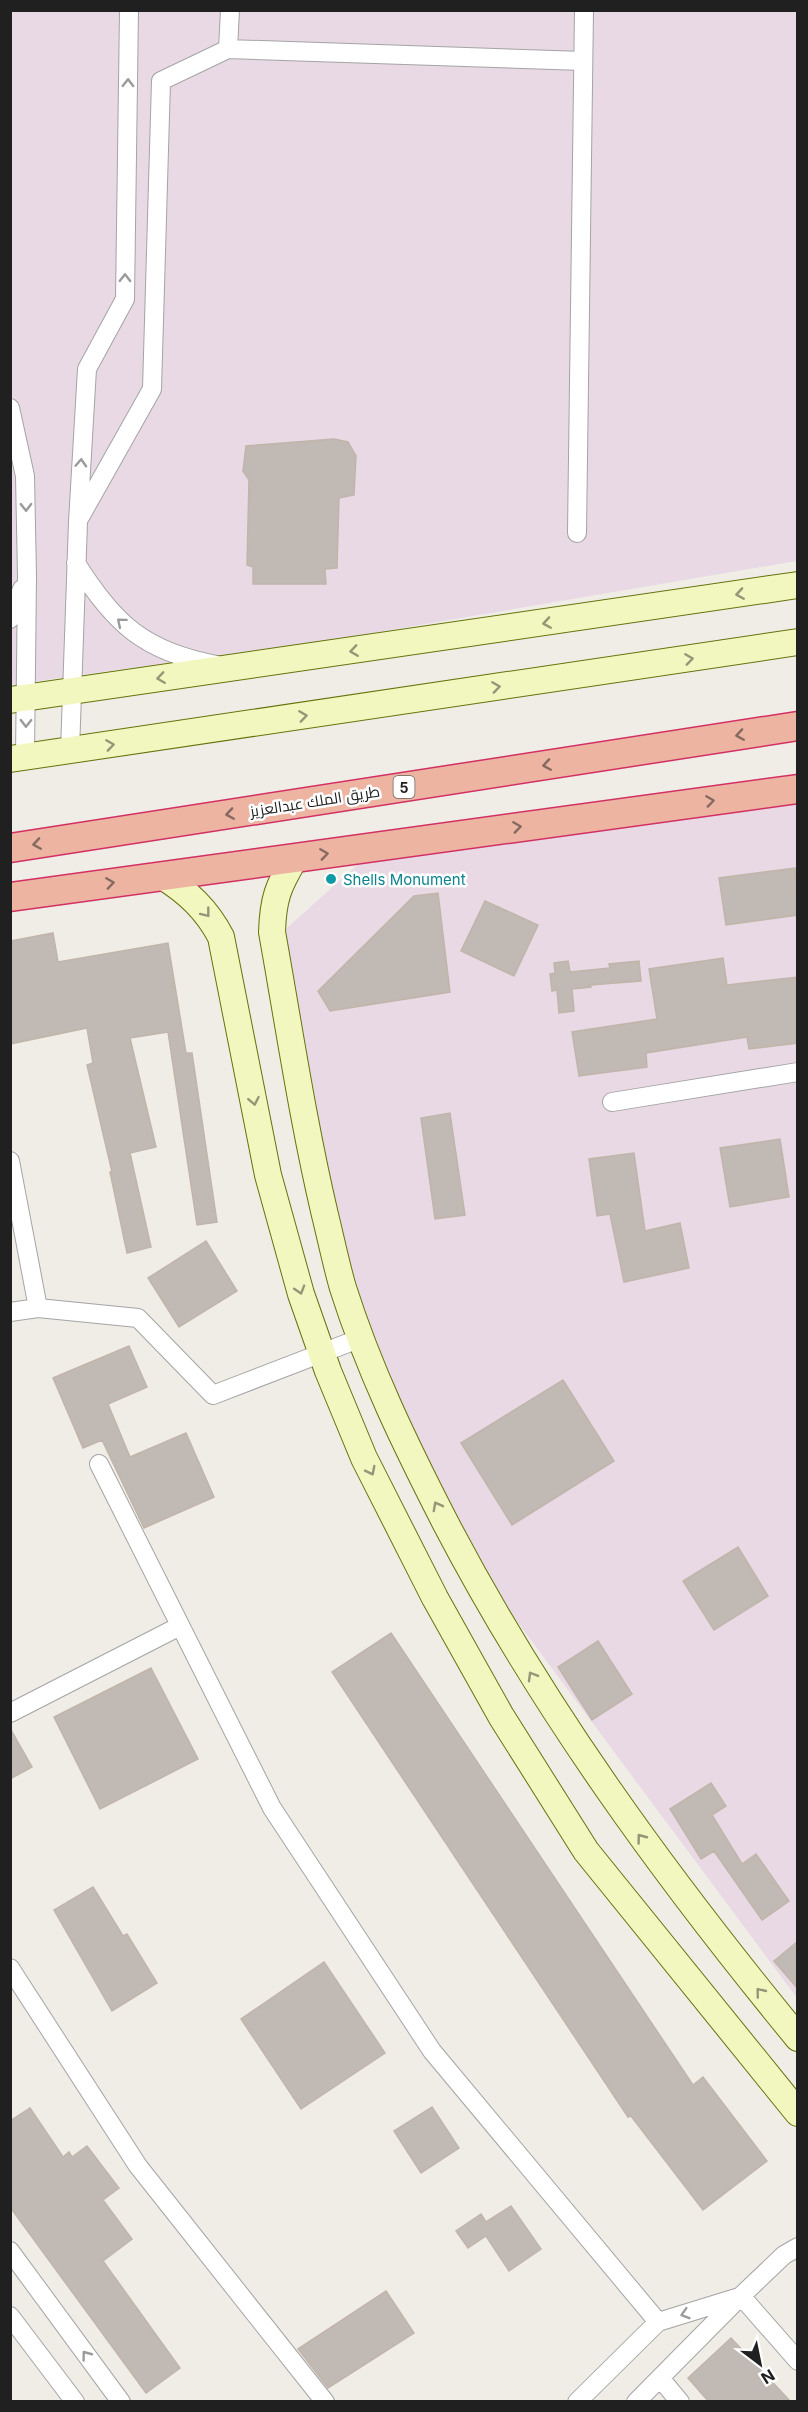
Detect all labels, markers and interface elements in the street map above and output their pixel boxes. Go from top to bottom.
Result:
one-way arrow [122,78,134,87]
one-way arrow [119,273,131,282]
one-way arrow [75,458,88,467]
one-way arrow [19,502,32,511]
one-way arrow [735,587,744,599]
one-way arrow [542,617,551,629]
one-way arrow [117,618,128,629]
one-way arrow [349,644,358,656]
one-way arrow [684,653,693,665]
one-way arrow [156,672,165,684]
one-way arrow [491,682,500,694]
one-way arrow [298,711,307,723]
one-way arrow [20,718,32,727]
one-way arrow [735,728,744,740]
one-way arrow [105,739,115,751]
one-way arrow [542,758,552,770]
road number: 5 [394,776,414,798]
street label: طريق الملك عبدالعزيز [248,781,381,822]
one-way arrow [706,795,715,807]
one-way arrow [225,807,235,820]
one-way arrow [513,821,522,834]
one-way arrow [32,837,42,849]
one-way arrow [319,848,329,860]
place label: Shells Monument [343,870,466,889]
marker: Shells Monument [324,872,338,886]
one-way arrow [105,877,115,889]
one-way arrow [199,907,210,918]
one-way arrow [247,1095,260,1105]
one-way arrow [293,1284,305,1295]
one-way arrow [364,1465,375,1476]
one-way arrow [433,1502,444,1513]
one-way arrow [528,1672,540,1682]
one-way arrow [638,1834,649,1845]
one-way arrow [757,1988,768,1999]
one-way arrow [680,2306,691,2319]
north arrow [730,2334,790,2394]
one-way arrow [83,2350,94,2361]
text: N [757,2365,778,2388]

